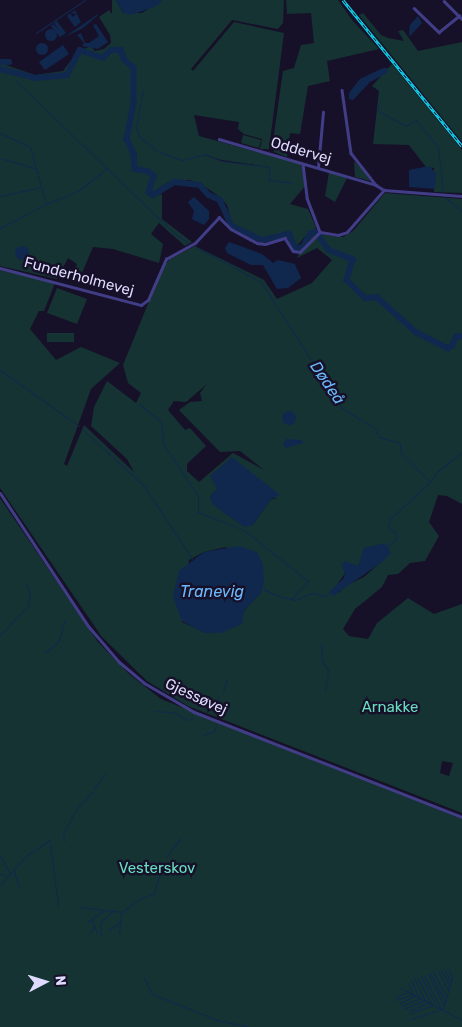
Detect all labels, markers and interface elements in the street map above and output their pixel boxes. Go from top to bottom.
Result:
street label: Oddervej [269,134,333,168]
street label: Funderholmevej [22,254,136,300]
water label: Dødeå [306,358,348,408]
water label: Tranevig [180,582,244,602]
street label: Gjessøvej [162,675,230,719]
park label: Arnakke [362,699,418,717]
park label: Vesterskov [119,860,195,878]
north arrow [20,957,70,1007]
text: N [52,975,69,986]

